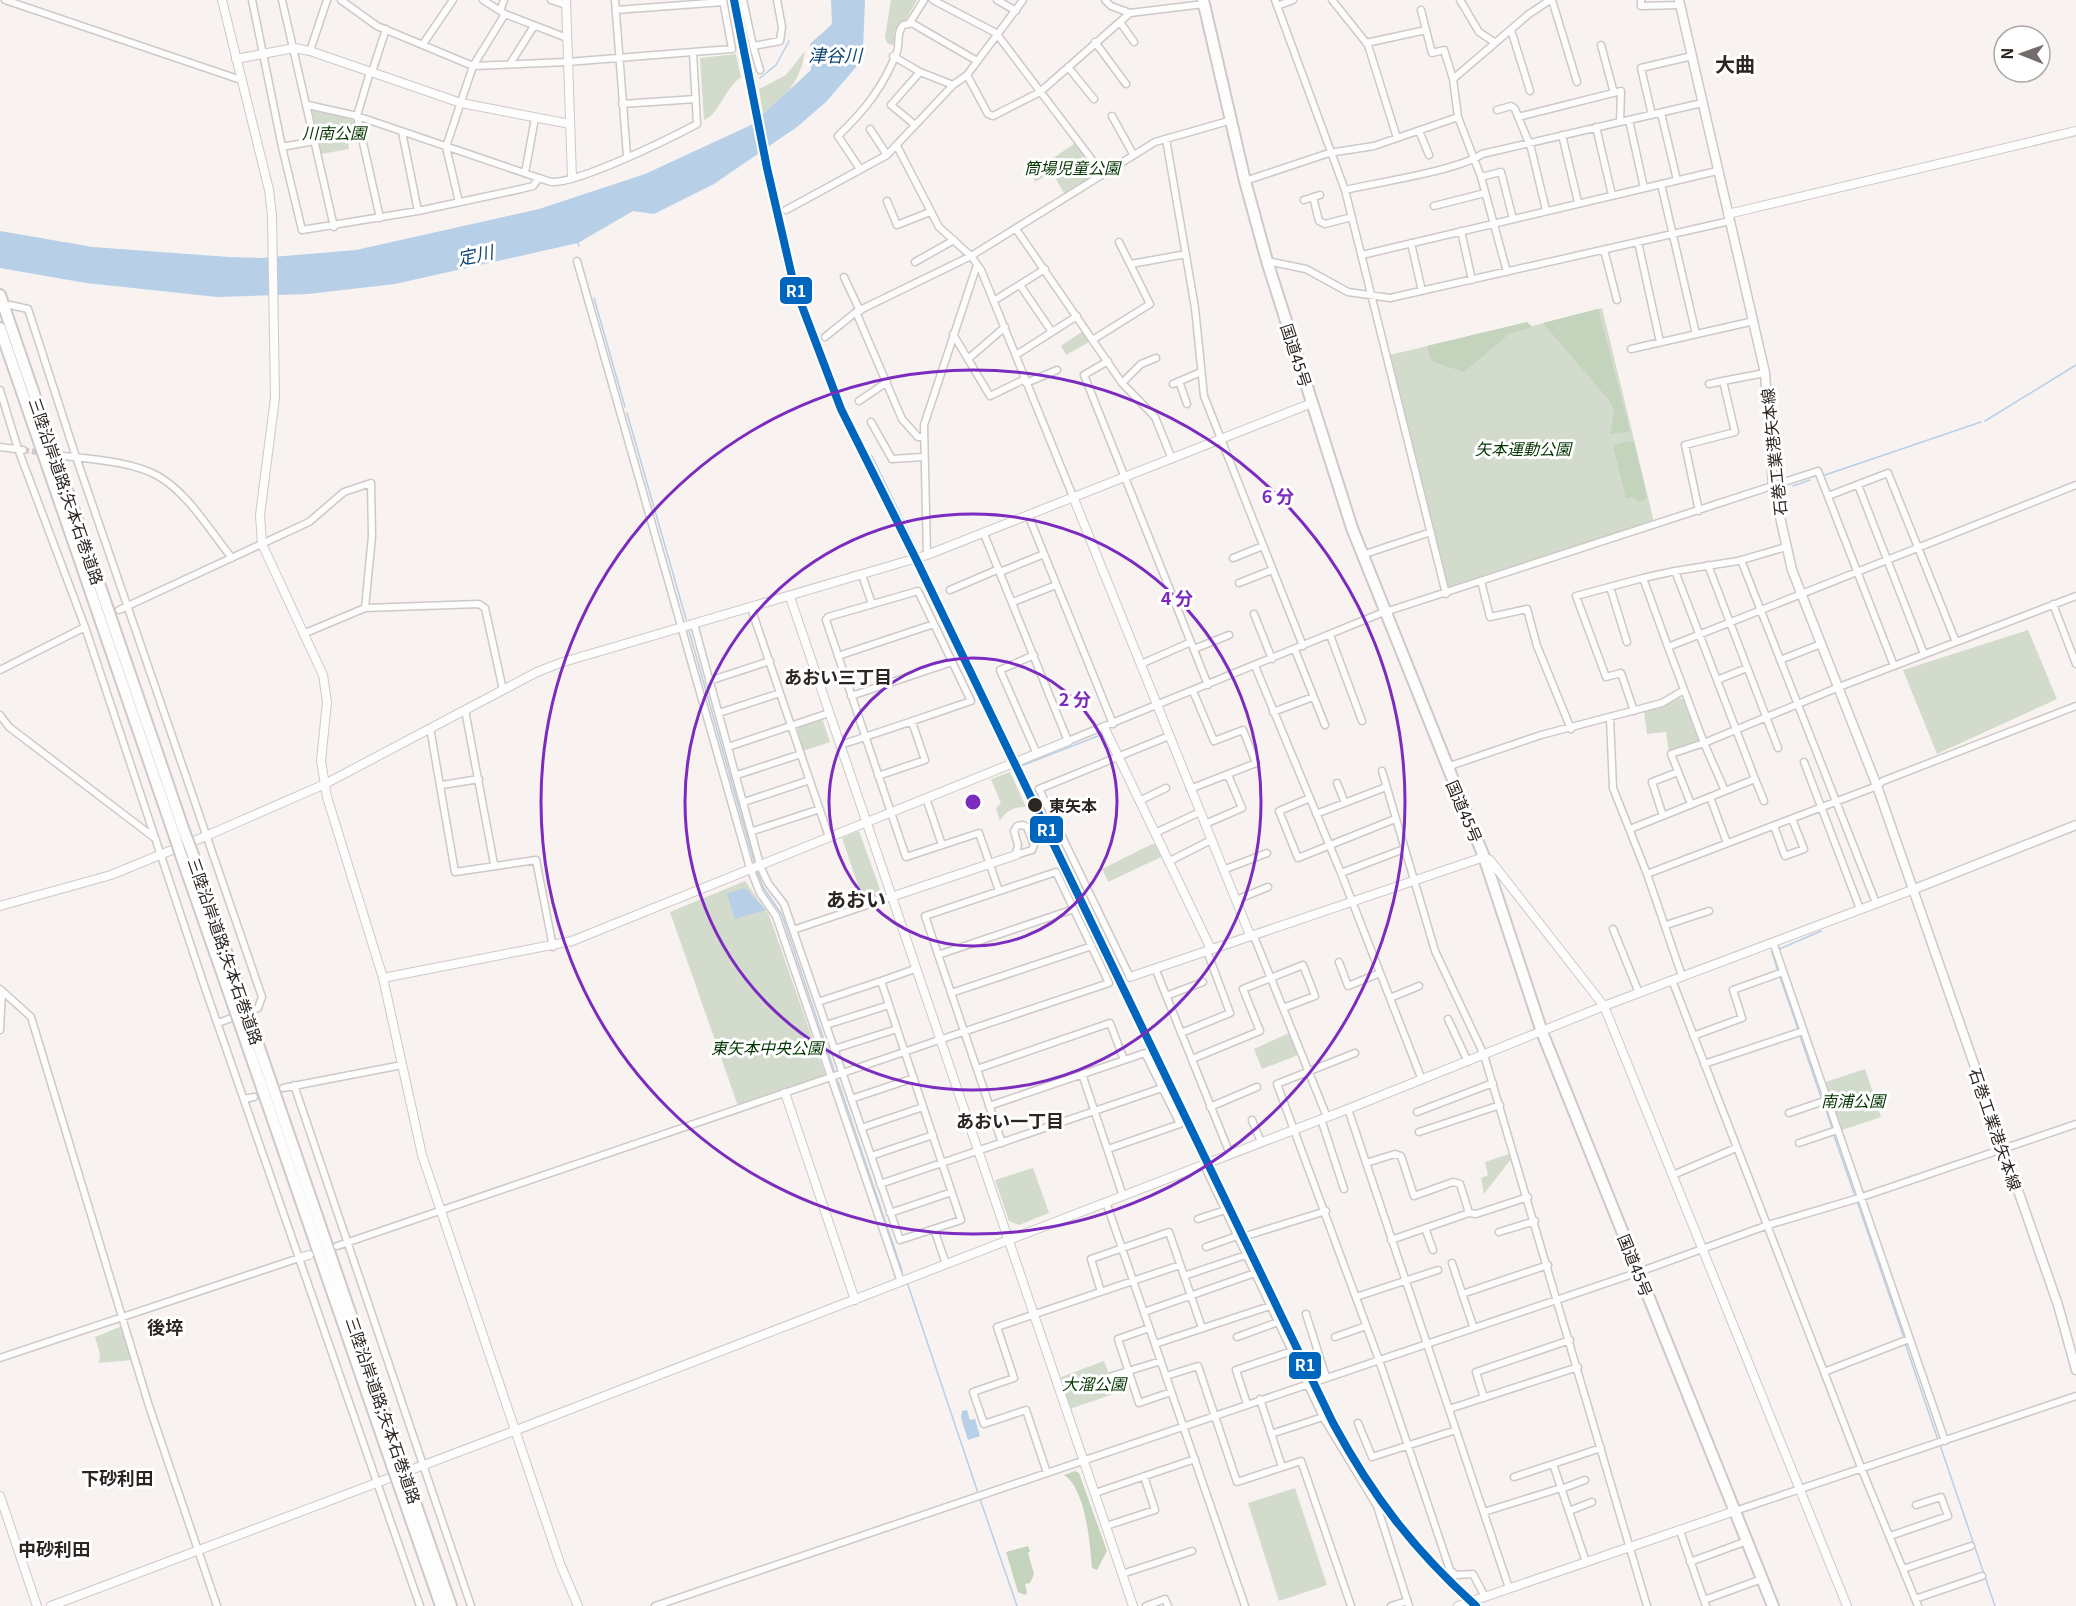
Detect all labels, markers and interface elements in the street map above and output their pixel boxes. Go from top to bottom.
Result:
north arrow [1992,24,2052,84]
water label: 津谷川 [808,41,864,67]
text: N [1994,48,2018,60]
district label: 大曲 [1715,49,1755,78]
park label: 川南公園 [302,120,368,144]
park label: 筒場児童公園 [1024,155,1122,179]
water label: 定川 [455,237,497,270]
line badge: R1 [779,276,813,305]
text: R1 [786,278,806,302]
street label: 国道45号 [1275,320,1319,390]
street label: 石巻工業港矢本線 [1754,387,1792,517]
street label: 三陸沿岸道路;矢本石巻道路 [24,394,110,588]
park label: 矢本運動公園 [1475,436,1573,460]
text: 6 分 [1262,482,1294,508]
text: 4 分 [1161,584,1193,610]
district label: あおい三丁目 [784,663,892,689]
text: 2 分 [1059,685,1091,711]
street label: 国道45号 [1441,776,1489,846]
centre of rings [963,792,983,812]
place label: 東矢本 [1049,793,1097,817]
marker: 東矢本 [1026,796,1044,814]
line badge: R1 [1029,815,1064,844]
text: R1 [1037,817,1057,841]
street label: 三陸沿岸道路;矢本石巻道路 [183,854,269,1048]
district label: あおい [826,884,886,913]
park label: 東矢本中央公園 [711,1035,825,1059]
street label: 石巻工業港矢本線 [1964,1065,2028,1193]
park label: 南浦公園 [1821,1088,1887,1112]
district label: あおい一丁目 [956,1107,1064,1133]
street label: 国道45号 [1613,1230,1659,1300]
district label: 後埣 [147,1313,183,1339]
street label: 三陸沿岸道路;矢本石巻道路 [341,1313,427,1507]
line badge: R1 [1288,1351,1322,1380]
text: R1 [1295,1352,1315,1376]
park label: 大溜公園 [1062,1371,1128,1395]
district label: 下砂利田 [81,1464,153,1490]
district label: 中砂利田 [18,1535,90,1561]

